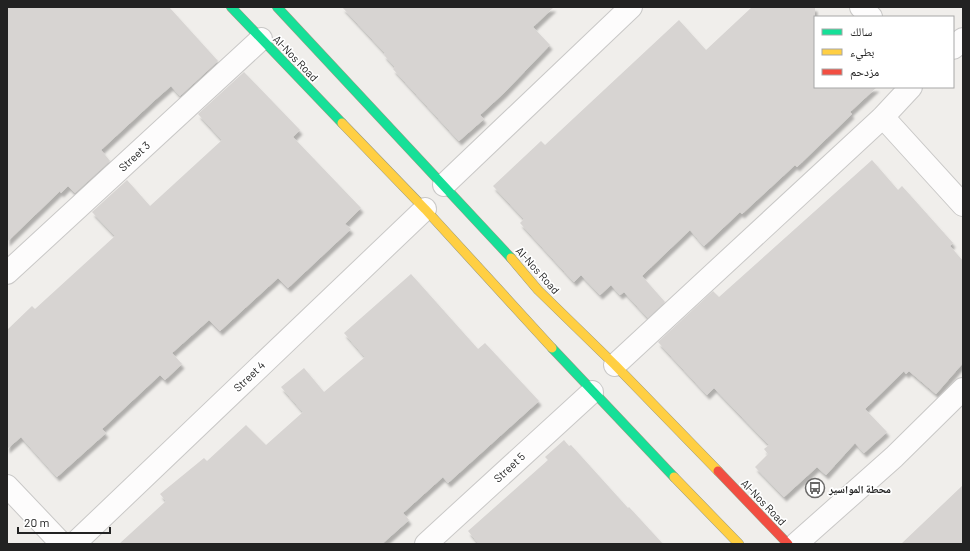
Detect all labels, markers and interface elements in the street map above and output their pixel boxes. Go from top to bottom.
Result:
legend [814,16,954,88]
text: سالك [850,24,872,38]
street label: Al-Nos Road [271,32,321,84]
text: بطيء [850,44,874,62]
text: مزدحم [850,64,879,80]
street label: Street 3 [116,138,152,174]
street label: Al-Nos Road [513,244,563,296]
street label: Street 4 [231,358,267,394]
street label: Street 5 [491,449,528,485]
street label: Al-Nos Road [739,476,789,528]
bus stop icon: محطة المواسير [804,477,826,499]
place label: محطة المواسير [828,482,891,496]
scale bar [18,509,110,535]
text: 20 m [24,515,50,529]

